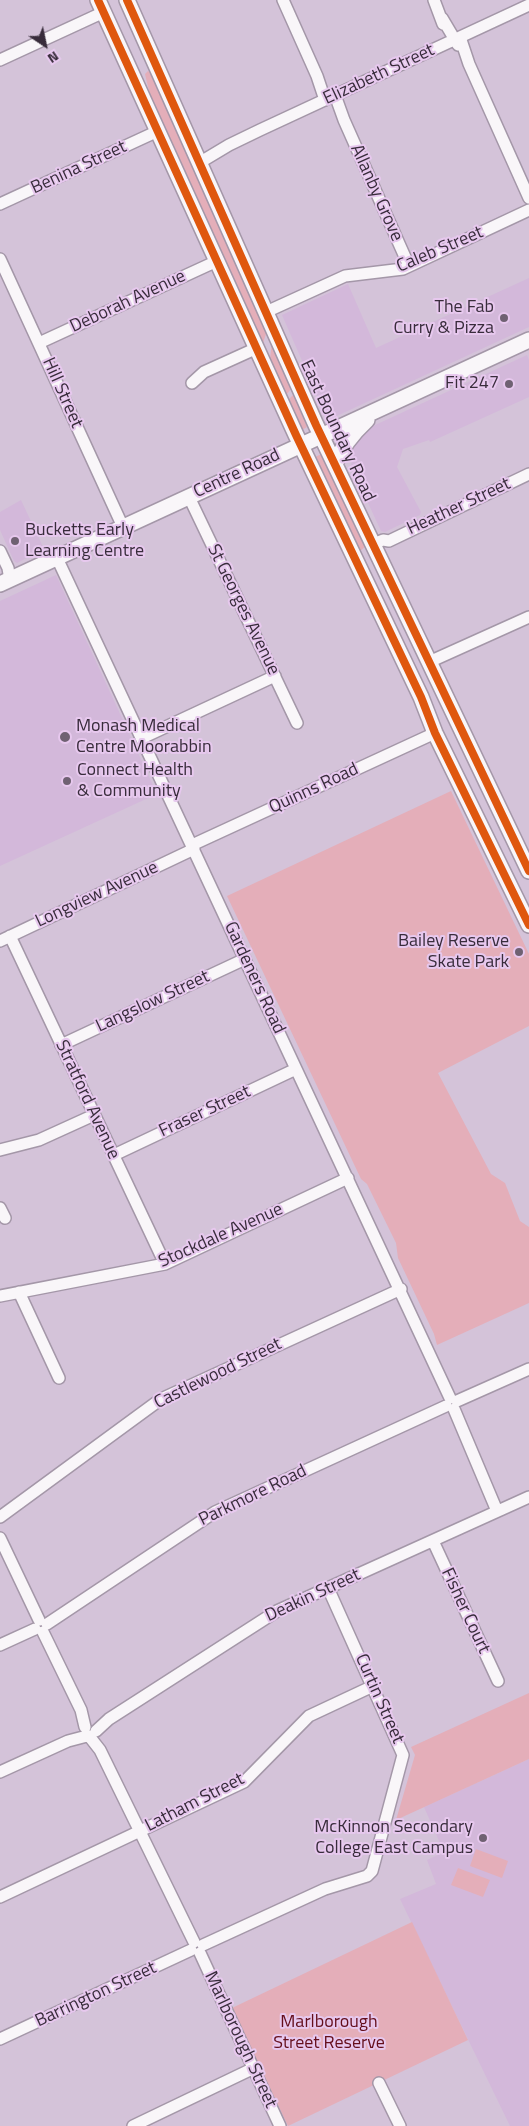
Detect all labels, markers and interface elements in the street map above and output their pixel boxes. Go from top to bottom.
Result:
north arrow [20,20,70,70]
street label: Elizabeth Street [320,40,438,110]
text: N [44,46,64,69]
street label: Benina Street [28,136,130,200]
street label: Allanby Grove [345,141,407,245]
street label: Caleb Street [393,222,487,278]
street label: Deborah Avenue [67,266,189,338]
place label: The Fab Curry & Pizza [393,297,494,340]
marker: The Fab Curry & Pizza [498,312,510,324]
street label: Hill Street [37,354,87,432]
street label: East Boundary Road [295,357,379,505]
place label: Fit 247 [445,373,499,395]
marker: Fit 247 [503,378,515,390]
street label: Centre Road [190,445,284,503]
street label: Heather Street [404,474,514,540]
place label: Bucketts Early Learning Centre [25,520,144,562]
marker: Bucketts Early Learning Centre [9,535,21,547]
street label: St Georges Avenue [202,541,284,679]
place label: Monash Medical Centre Moorabbin [76,716,212,759]
marker: Monash Medical Centre Moorabbin [58,730,72,744]
street label: Quinns Road [266,759,362,819]
place label: Connect Health & Community [77,760,193,802]
marker: Connect Health & Community [61,775,73,787]
street label: Longview Avenue [32,857,162,933]
street label: Gardeners Road [219,919,289,1037]
place label: Bailey Reserve Skate Park [398,931,509,974]
marker: Bailey Reserve Skate Park [513,946,525,958]
street label: Langslow Street [93,966,213,1038]
street label: Stratford Avenue [50,1037,124,1163]
street label: Fraser Street [156,1081,254,1143]
street label: Stockdale Avenue [156,1199,286,1273]
street label: Castlewood Street [151,1334,285,1414]
street label: Parkmore Road [196,1461,310,1531]
street label: Deakin Street [262,1565,364,1627]
street label: Fisher Court [436,1565,494,1657]
street label: Curtin Street [350,1651,408,1747]
street label: Latham Street [142,1769,248,1837]
place label: McKinnon Secondary College East Campus [314,1817,473,1860]
marker: McKinnon Secondary College East Campus [477,1832,489,1844]
street label: Barrington Street [32,1957,160,2033]
street label: Marlborough Street [199,1968,281,2112]
park label: Marlborough Street Reserve [273,2012,385,2054]

